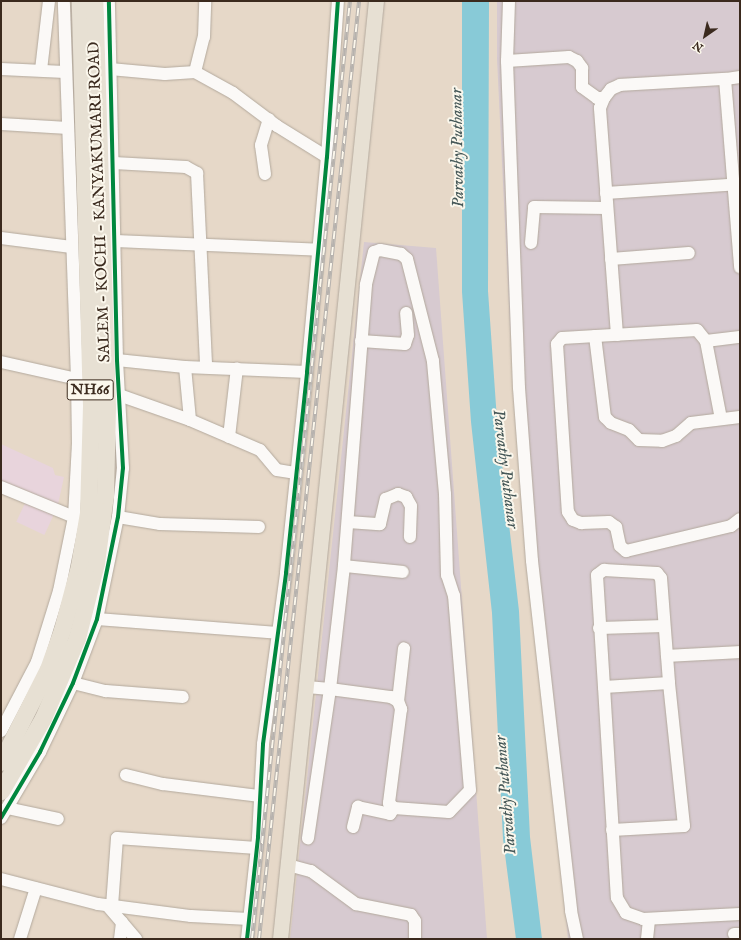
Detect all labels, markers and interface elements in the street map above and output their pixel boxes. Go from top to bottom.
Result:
north arrow [685,16,725,56]
text: N [690,37,706,54]
street label: SALEM - KOCHI - KANYAKUMARI ROAD [85,41,115,363]
water label: Parvathy Puthanar [447,88,469,208]
road number: NH66 [66,377,114,403]
water label: Parvathy Puthanar [488,408,522,530]
water label: Parvathy Puthanar [491,734,521,856]

